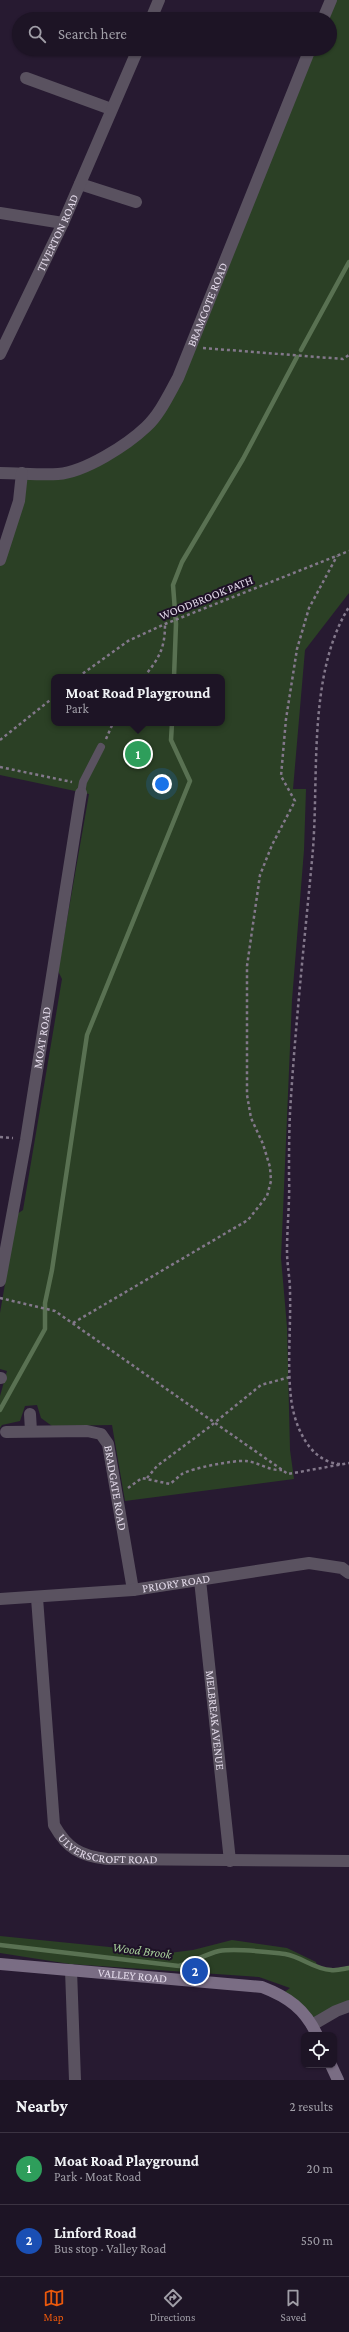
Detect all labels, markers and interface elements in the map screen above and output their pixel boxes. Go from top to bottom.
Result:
search box [12,12,337,56]
icon: search [26,23,48,45]
text: Search here [58,26,127,42]
street label: TIVERTON ROAD [34,192,82,274]
street label: BRAMCOTE ROAD [184,261,231,349]
street label: WOODBROOK PATH [157,573,255,623]
popup [51,674,225,726]
text: Moat Road Playground [66,685,210,701]
text: Park [66,701,89,716]
pin: 1 [125,739,151,769]
your location [152,774,172,794]
street label: MOAT ROAD [30,1006,54,1070]
street label: BRADGATE ROAD [101,1444,130,1532]
street label: PRIORY ROAD [141,1571,211,1596]
street label: MELBREAK AVENUE [203,1670,227,1771]
street label: ULVERSCROFT ROAD [55,1831,158,1866]
water label: Wood Brook [112,1939,174,1962]
pin: 2 [182,1956,208,1986]
street label: VALLEY ROAD [97,1966,168,1986]
map controls [301,2032,337,2068]
button: locate [301,2032,337,2068]
text: Nearby [16,2097,68,2116]
text: 2 results [290,2099,333,2114]
text: Moat Road Playground [54,2153,199,2169]
text: 1 [27,2161,31,2176]
text: 20 m [307,2161,333,2176]
text: Park · Moat Road [54,2169,141,2184]
text: Linford Road [54,2225,137,2241]
text: 2 [26,2233,32,2248]
text: 550 m [301,2233,333,2248]
text: Bus stop · Valley Road [54,2241,166,2256]
tab: Map [43,2287,65,2323]
tab: Directions [150,2287,195,2323]
tab: Saved [281,2287,306,2323]

